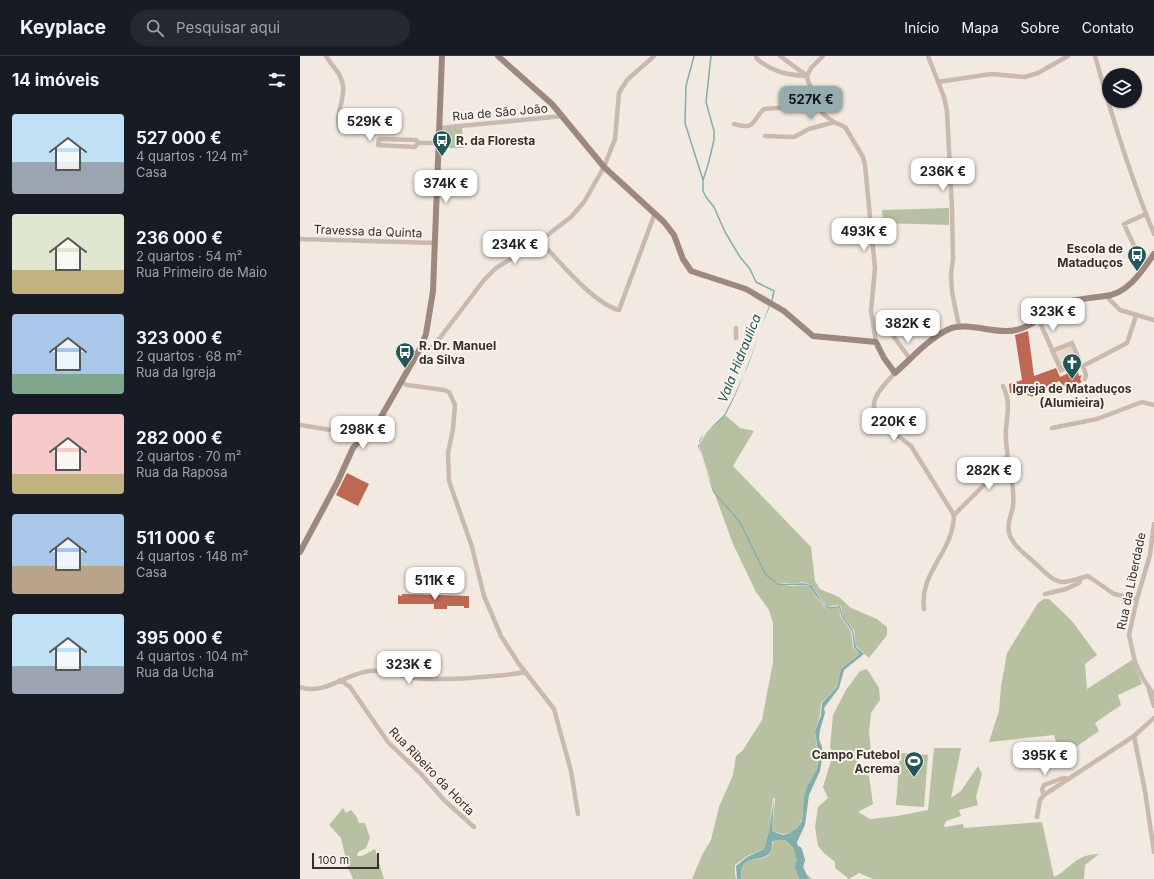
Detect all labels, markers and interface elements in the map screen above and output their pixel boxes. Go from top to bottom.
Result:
search box [130,10,410,46]
text: Keyplace [20,16,106,39]
icon: search [144,17,166,39]
text: Pesquisar aqui [176,18,280,37]
text: Início [904,19,940,36]
text: Mapa [962,19,999,36]
text: Sobre [1021,19,1060,36]
text: Contato [1082,19,1134,36]
map controls [1102,68,1142,108]
button: layers [1102,68,1142,108]
icon: filters [266,69,288,91]
text: 14 imóveis [12,70,99,90]
pin: 527K € [778,86,844,120]
text: 527K € [788,91,834,107]
street label: Rua de São João [452,100,548,124]
pin: 529K € [337,108,403,142]
text: 529K € [347,113,393,129]
text: 527 000 € [136,128,222,148]
bus stop icon: R. da Floresta [431,129,453,157]
icon: home [44,130,92,178]
place label: R. da Floresta [456,133,535,148]
text: 4 quartos · 124 m² [136,148,248,164]
pin: 236K € [910,158,976,192]
text: 236K € [920,163,966,179]
text: Casa [136,164,167,180]
pin: 374K € [413,170,479,204]
text: 374K € [423,175,469,191]
pin: 493K € [831,218,897,252]
street label: Travessa da Quinta [313,222,423,240]
text: 493K € [841,223,887,239]
text: 236 000 € [136,228,223,248]
icon: home [44,230,92,278]
pin: 234K € [482,231,548,265]
text: 234K € [492,236,538,252]
place label: Escola de Mataduços [1057,241,1123,270]
bus stop icon: Escola de Mataduços [1126,244,1148,272]
text: 2 quartos · 54 m² [136,248,243,264]
text: Rua Primeiro de Maio [136,264,267,280]
pin: 323K € [1020,298,1086,332]
text: 323K € [1030,303,1076,319]
pin: 382K € [875,310,941,344]
water label: Vala Hidraulica [714,311,764,405]
text: 382K € [885,315,931,331]
text: 323 000 € [136,328,223,348]
icon: home [44,330,92,378]
place label: R. Dr. Manuel da Silva [419,338,496,367]
bus stop icon: R. Dr. Manuel da Silva [394,341,416,369]
text: 2 quartos · 68 m² [136,348,242,364]
church icon: Igreja de Mataduços (Alumieira) [1061,352,1083,380]
text: Rua da Igreja [136,364,216,380]
place label: Igreja de Mataduços (Alumieira) [1012,381,1132,410]
pin: 220K € [861,408,927,442]
text: 220K € [871,413,917,429]
pin: 298K € [330,416,396,450]
text: 298K € [340,421,386,437]
text: 282 000 € [136,428,223,448]
icon: home [44,430,92,478]
text: 2 quartos · 70 m² [136,448,242,464]
pin: 282K € [956,457,1022,491]
text: 282K € [966,462,1012,478]
text: Rua da Raposa [136,464,227,480]
text: 511 000 € [136,528,216,548]
icon: home [44,530,92,578]
street label: Rua da Liberdade [1113,531,1149,631]
text: 4 quartos · 148 m² [136,548,248,564]
text: Casa [136,564,167,580]
pin: 511K € [402,567,468,601]
text: 511K € [415,572,455,588]
text: 395 000 € [136,628,223,648]
icon: home [44,630,92,678]
text: 4 quartos · 104 m² [136,648,249,664]
pin: 323K € [376,651,442,685]
text: 323K € [386,656,432,672]
text: Rua da Ucha [136,664,214,680]
street label: Rua Ribeiro da Horta [386,724,478,818]
pin: 395K € [1012,742,1078,776]
place label: Campo Futebol Acrema [812,747,900,776]
text: 395K € [1022,747,1068,763]
sports icon: Campo Futebol Acrema [903,750,925,778]
scale bar [312,851,379,870]
text: 100 m [318,853,349,867]

